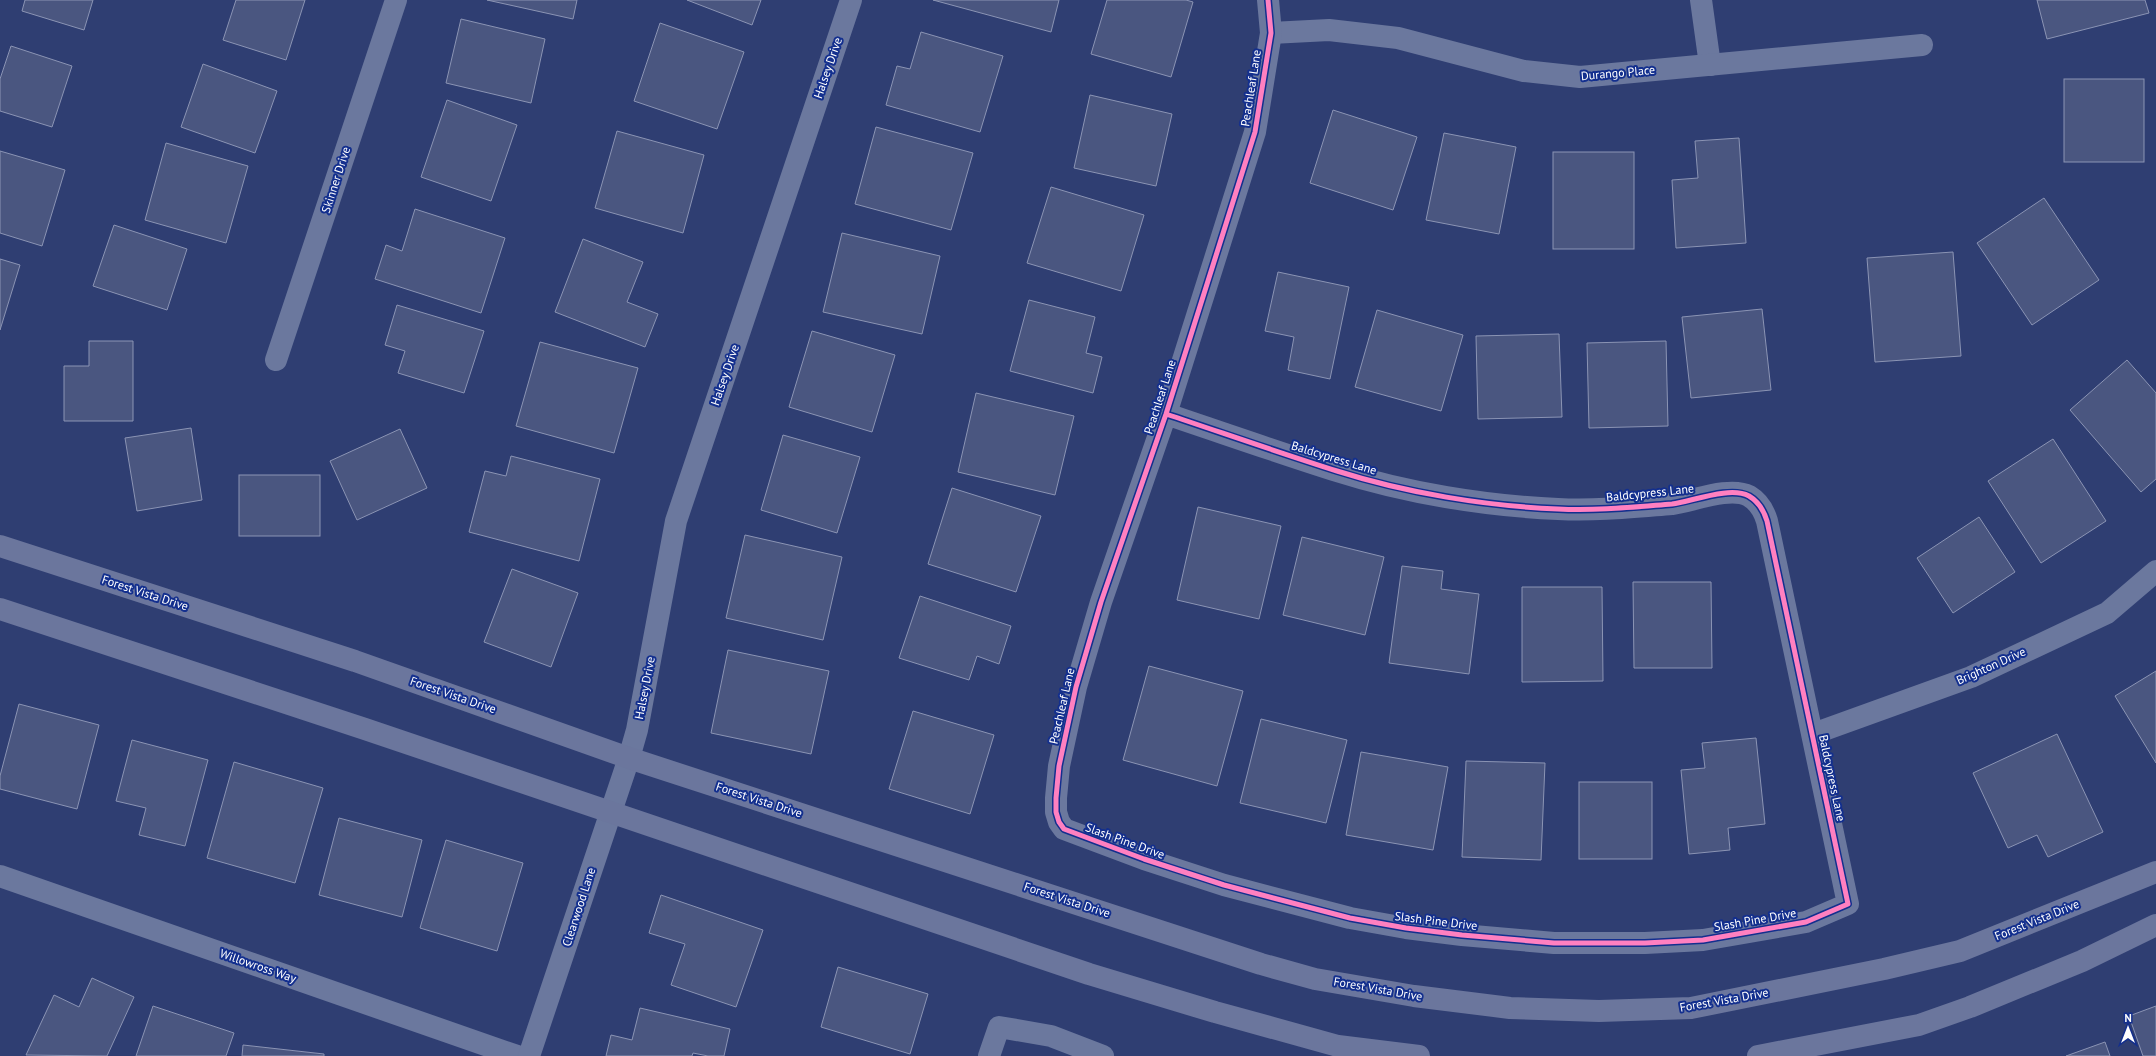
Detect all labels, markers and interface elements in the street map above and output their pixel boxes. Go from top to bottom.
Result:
street label: Halsey Drive [810,35,845,100]
street label: Peachleaf Lane [1237,48,1264,127]
street label: Durango Place [1580,62,1656,83]
street label: Skinner Drive [318,145,353,215]
street label: Halsey Drive [707,342,742,407]
street label: Peachleaf Lane [1140,358,1179,436]
street label: Baldcypress Lane [1290,437,1379,478]
street label: Baldcypress Lane [1605,480,1695,505]
street label: Forest Vista Drive [100,571,190,614]
street label: Brighton Drive [1954,644,2028,688]
street label: Halsey Drive [631,655,658,721]
street label: Peachleaf Lane [1045,666,1078,745]
street label: Forest Vista Drive [408,673,498,716]
street label: Baldcypress Lane [1816,733,1849,823]
street label: Forest Vista Drive [714,778,804,821]
street label: Slash Pine Drive [1083,819,1167,862]
street label: Clearwood Lane [559,865,598,948]
street label: Forest Vista Drive [1022,878,1112,921]
street label: Forest Vista Drive [1992,896,2081,943]
street label: Slash Pine Drive [1713,905,1797,934]
street label: Slash Pine Drive [1394,908,1478,933]
street label: Willowross Way [218,945,299,986]
street label: Forest Vista Drive [1332,973,1424,1004]
street label: Forest Vista Drive [1678,984,1770,1015]
north arrow [2108,1008,2148,1048]
text: N [2124,1011,2132,1025]

